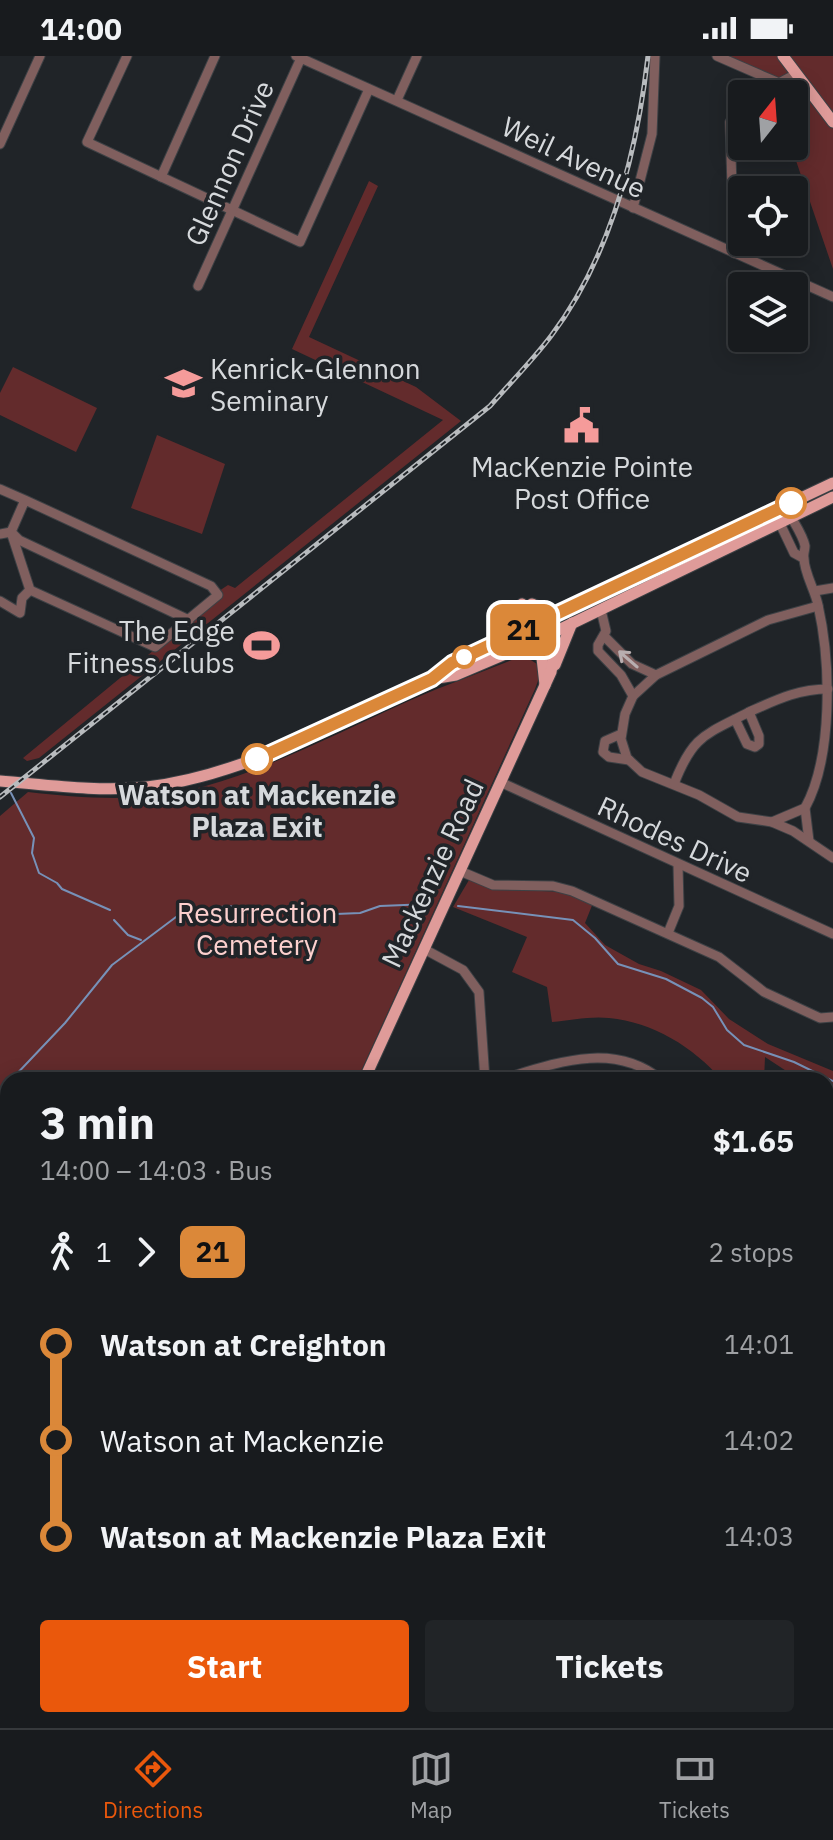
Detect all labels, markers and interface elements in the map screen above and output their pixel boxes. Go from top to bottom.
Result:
text: 14:00 [40,9,122,48]
street label: Glennon Drive [176,74,282,252]
north arrow [728,80,808,160]
map controls [728,80,808,352]
street label: Weil Avenue [496,108,652,206]
button: locate [728,176,808,256]
button: layers [728,272,808,352]
place label: Kenrick-Glennon Seminary [210,350,421,419]
school or university icon: Kenrick-Glennon Seminary [165,365,203,403]
public building icon: MacKenzie Pointe Post Office [563,407,601,445]
place label: MacKenzie Pointe Post Office [471,448,693,517]
unlabelled marker [776,488,806,518]
line badge: 21 [487,604,559,656]
text: 21 [506,611,540,648]
place label: The Edge Fitness Clubs [67,612,235,681]
sports icon: The Edge Fitness Clubs [242,627,280,665]
unlabelled marker [453,646,475,668]
one-way arrow [618,650,639,668]
marker: Watson at Mackenzie Plaza Exit [242,744,272,774]
street label: Mackenzie Road [372,773,492,973]
place label: Watson at Mackenzie Plaza Exit [118,776,396,845]
street label: Rhodes Drive [592,787,758,891]
park label: Resurrection Cemetery [177,894,337,963]
text: 3 min [40,1094,155,1151]
text: $1.65 [713,1121,794,1160]
text: 14:00 – 14:03 · Bus [40,1153,273,1187]
icon: walk [40,1230,84,1274]
icon: forward [124,1230,168,1274]
text: 21 [196,1233,229,1270]
text: 1 [96,1235,112,1269]
text: 2 stops [708,1235,794,1269]
text: Watson at Creighton [100,1325,387,1364]
text: 14:01 [724,1327,794,1361]
text: Watson at Mackenzie [100,1421,384,1460]
text: 14:02 [724,1423,794,1457]
text: Watson at Mackenzie Plaza Exit [100,1517,546,1556]
text: 14:03 [724,1519,794,1553]
button: Start [40,1620,409,1712]
button: Tickets [425,1620,794,1712]
tab: Directions [103,1747,203,1824]
tab: Map [409,1747,453,1824]
tab: Tickets [659,1747,730,1824]

